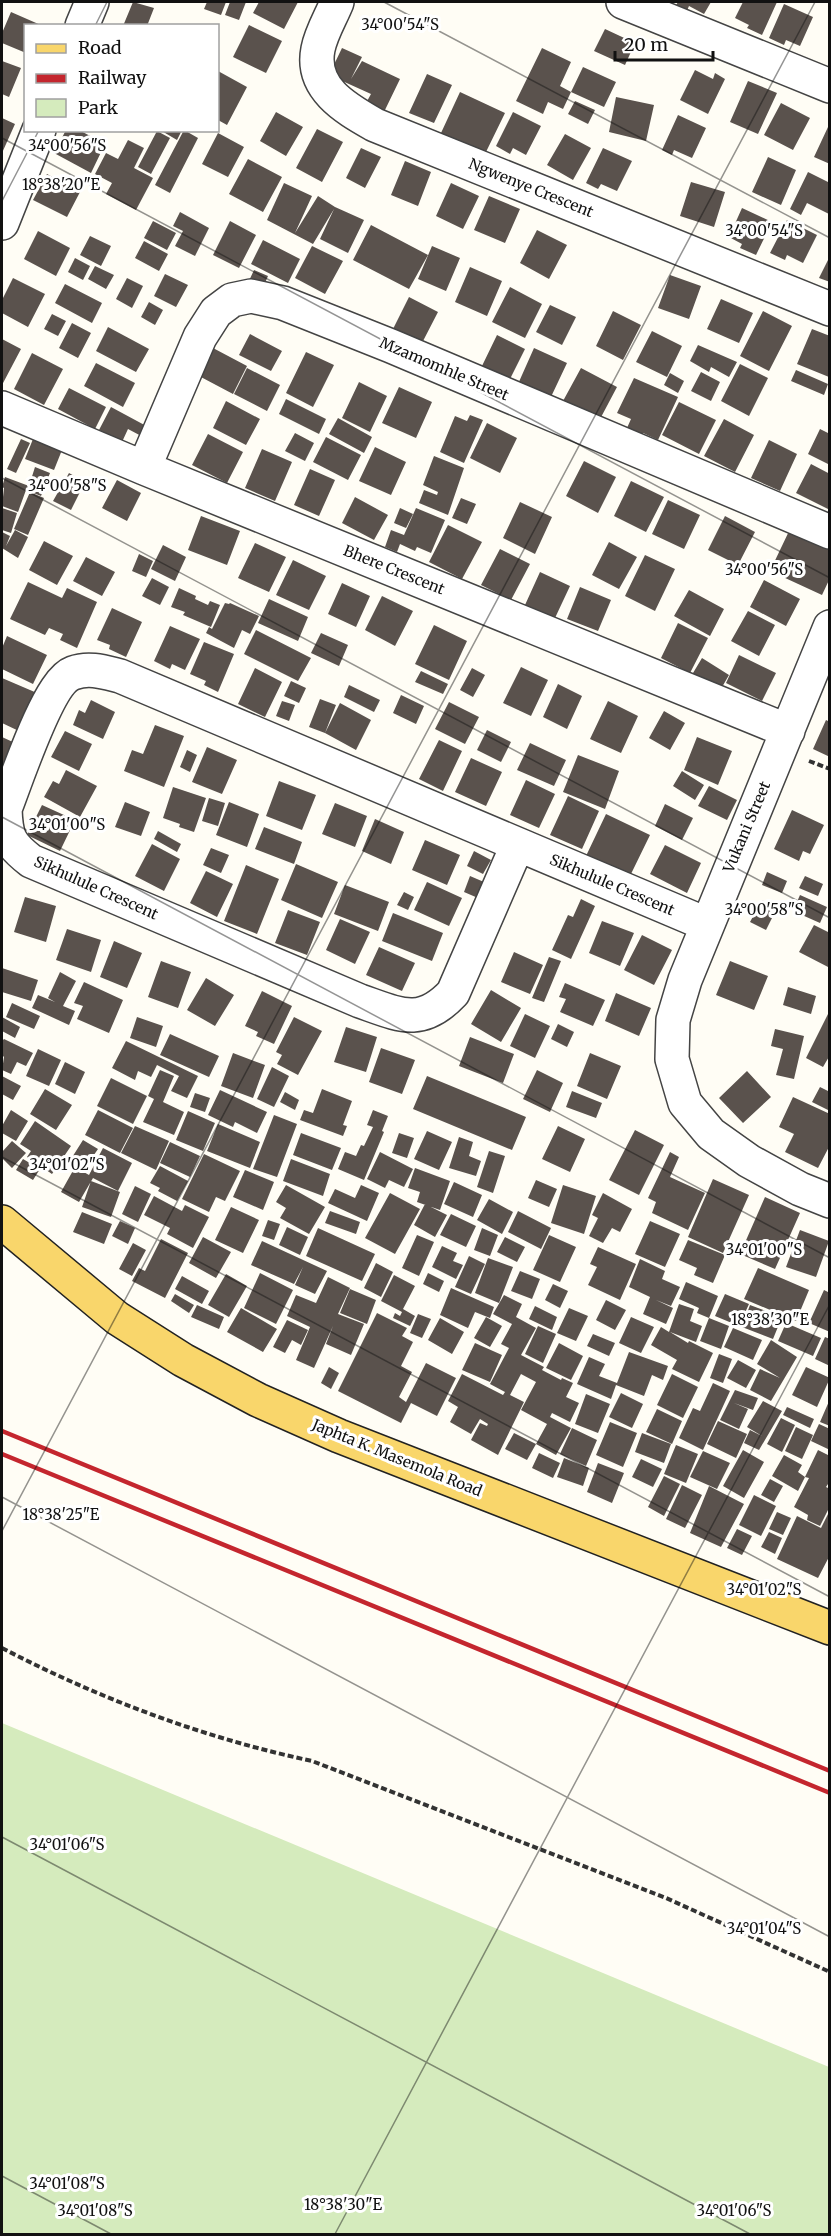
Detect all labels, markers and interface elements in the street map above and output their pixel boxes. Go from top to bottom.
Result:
text: 34°00'54"S [361,15,439,34]
legend [24,24,219,132]
scale bar [615,24,712,62]
text: 20 m [624,33,668,56]
text: Road [78,36,122,59]
text: Railway [78,66,147,89]
text: Park [78,96,119,119]
text: 34°00'56"S [28,136,106,155]
street label: Ngwenye Crescent [466,154,596,221]
text: 18°38'20"E [22,175,101,194]
text: 34°00'54"S [725,221,803,240]
street label: Mzamomhle Street [377,333,512,404]
text: 34°00'58"S [28,476,106,495]
street label: Bhere Crescent [341,541,448,599]
text: 34°00'56"S [725,560,803,579]
street label: Vukani Street [718,778,774,876]
text: 34°01'00"S [29,815,105,834]
street label: Sikhulule Crescent [547,850,678,920]
street label: Sikhulule Crescent [31,852,161,924]
text: 34°00'58"S [725,900,803,919]
text: 34°01'02"S [30,1155,104,1174]
text: 34°01'00"S [726,1240,802,1259]
text: 18°38'30"E [731,1310,809,1329]
street label: Japhta K. Masemola Road [308,1414,485,1500]
text: 18°38'25"E [23,1505,100,1524]
text: 34°01'02"S [727,1580,801,1599]
text: 34°01'06"S [30,1835,105,1854]
text: 34°01'04"S [727,1919,801,1938]
text: 34°01'08"S [29,2174,105,2193]
text: 18°38'30"E [304,2195,382,2214]
text: 34°01'08"S [57,2201,133,2220]
text: 34°01'06"S [697,2201,772,2220]

